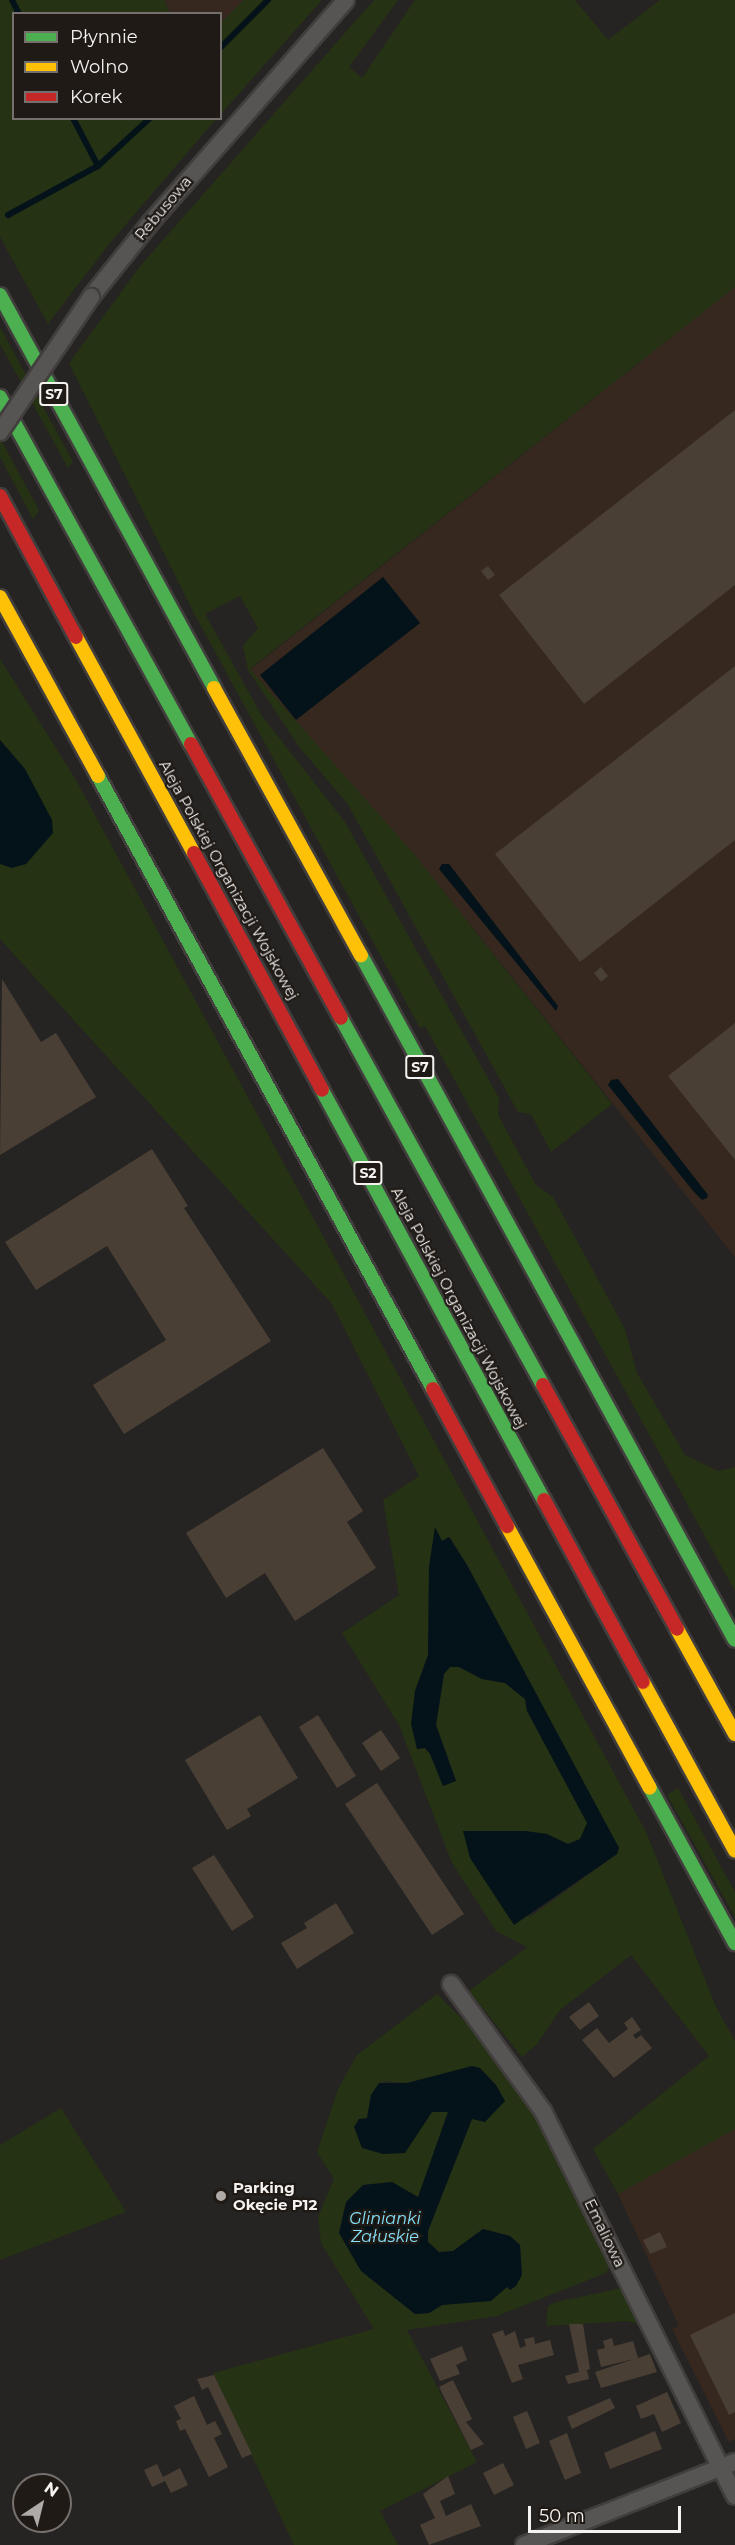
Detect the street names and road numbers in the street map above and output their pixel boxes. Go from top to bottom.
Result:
street label: Rebusowa [131,172,195,244]
road number: S7 [39,383,69,405]
street label: Aleja Polskiej Organizacji Wojskowej [155,757,303,1003]
road number: S7 [405,1056,435,1078]
road number: S2 [353,1162,383,1184]
street label: Aleja Polskiej Organizacji Wojskowej [387,1184,531,1432]
street label: Emaliowa [581,2196,629,2270]

